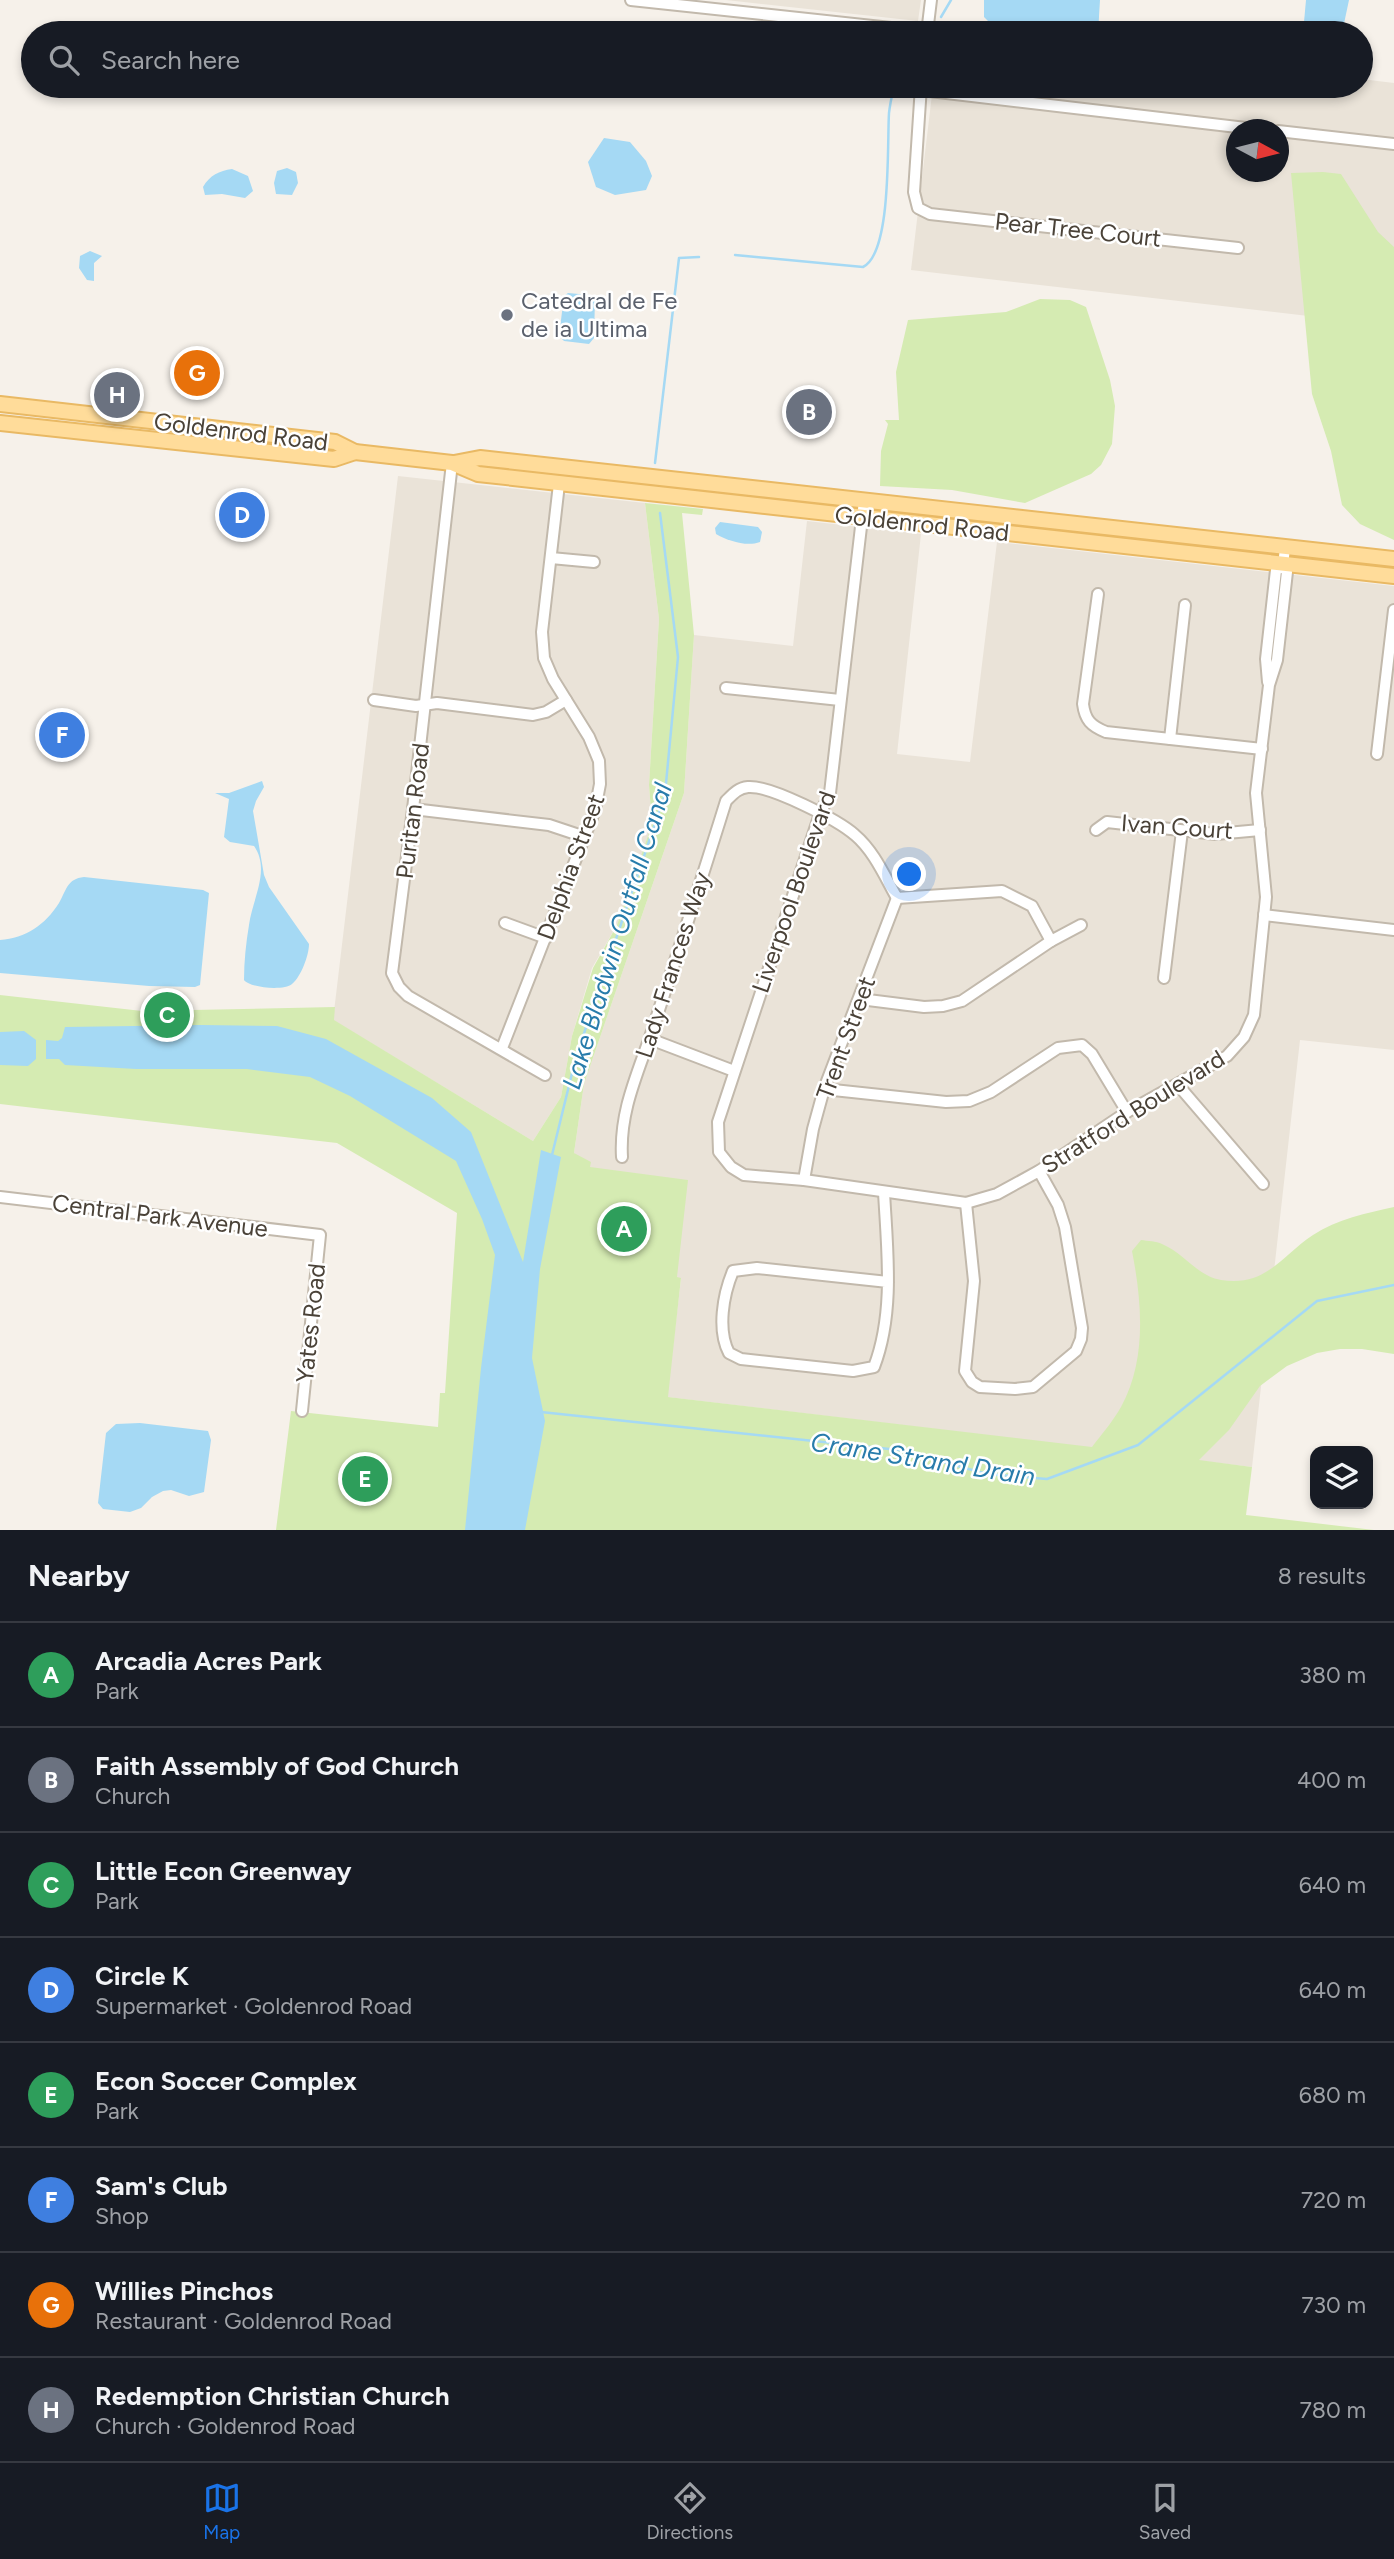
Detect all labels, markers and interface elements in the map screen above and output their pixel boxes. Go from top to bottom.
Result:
search box [21,21,1373,98]
icon: search [45,41,83,79]
text: Search here [101,44,240,76]
north arrow [1226,119,1289,182]
street label: Pear Tree Court [993,206,1163,253]
place label: Catedral de Fe de ia Ultima [521,286,677,343]
marker: Catedral de Fe de ia Ultima [499,307,515,323]
pin: G [174,347,220,399]
pin: H [94,369,140,421]
pin: B [786,386,832,438]
street label: Goldenrod Road [152,406,330,457]
pin: D [219,489,265,541]
street label: Goldenrod Road [833,500,1011,547]
pin: F [39,709,85,761]
street label: Puritan Road [390,741,435,881]
water label: Lake Bladwin Outfall Canal [555,779,679,1093]
street label: Liverpool Boulevard [745,787,842,996]
street label: Delphia Street [531,790,610,944]
street label: Ivan Court [1120,808,1234,845]
your location [892,857,926,891]
street label: Lady Frances Way [629,868,716,1061]
street label: Trent Street [810,972,881,1103]
pin: C [144,989,190,1041]
street label: Stratford Boulevard [1036,1043,1230,1180]
street label: Central Park Avenue [51,1188,270,1243]
pin: A [601,1203,647,1255]
street label: Yates Road [290,1262,331,1384]
water label: Crane Strand Drain [808,1425,1038,1493]
map controls [1310,1446,1373,1509]
button: layers [1310,1446,1373,1509]
pin: E [342,1453,388,1505]
text: Nearby [28,1557,130,1594]
text: 8 results [1278,1562,1366,1590]
text: Arcadia Acres Park [95,1645,322,1677]
text: A [43,1661,59,1689]
text: 380 m [1299,1661,1366,1689]
text: Park [95,1677,139,1705]
text: Faith Assembly of God Church [95,1750,459,1782]
text: B [44,1766,58,1794]
text: 400 m [1297,1766,1366,1794]
text: Church [95,1782,170,1810]
text: Little Econ Greenway [95,1855,351,1887]
text: C [43,1871,59,1899]
text: 640 m [1299,1871,1366,1899]
text: Park [95,1887,139,1915]
text: Circle K [95,1960,189,1992]
text: D [43,1976,59,2004]
text: 640 m [1299,1976,1366,2004]
text: Supermarket · Goldenrod Road [95,1992,412,2020]
text: Econ Soccer Complex [95,2065,357,2097]
text: E [44,2081,58,2109]
text: 680 m [1299,2081,1366,2109]
text: Park [95,2097,139,2125]
text: Sam's Club [95,2170,228,2202]
text: F [45,2186,57,2214]
text: 720 m [1301,2186,1366,2214]
text: Shop [95,2202,149,2230]
text: Willies Pinchos [95,2275,273,2307]
text: G [42,2291,60,2319]
text: 730 m [1301,2291,1366,2319]
text: Restaurant · Goldenrod Road [95,2307,392,2335]
text: Redemption Christian Church [95,2380,450,2412]
text: H [42,2396,60,2424]
text: 780 m [1300,2396,1366,2424]
text: Church · Goldenrod Road [95,2412,355,2440]
tab: Map [203,2479,241,2544]
tab: Directions [646,2479,733,2544]
tab: Saved [1139,2479,1191,2544]

